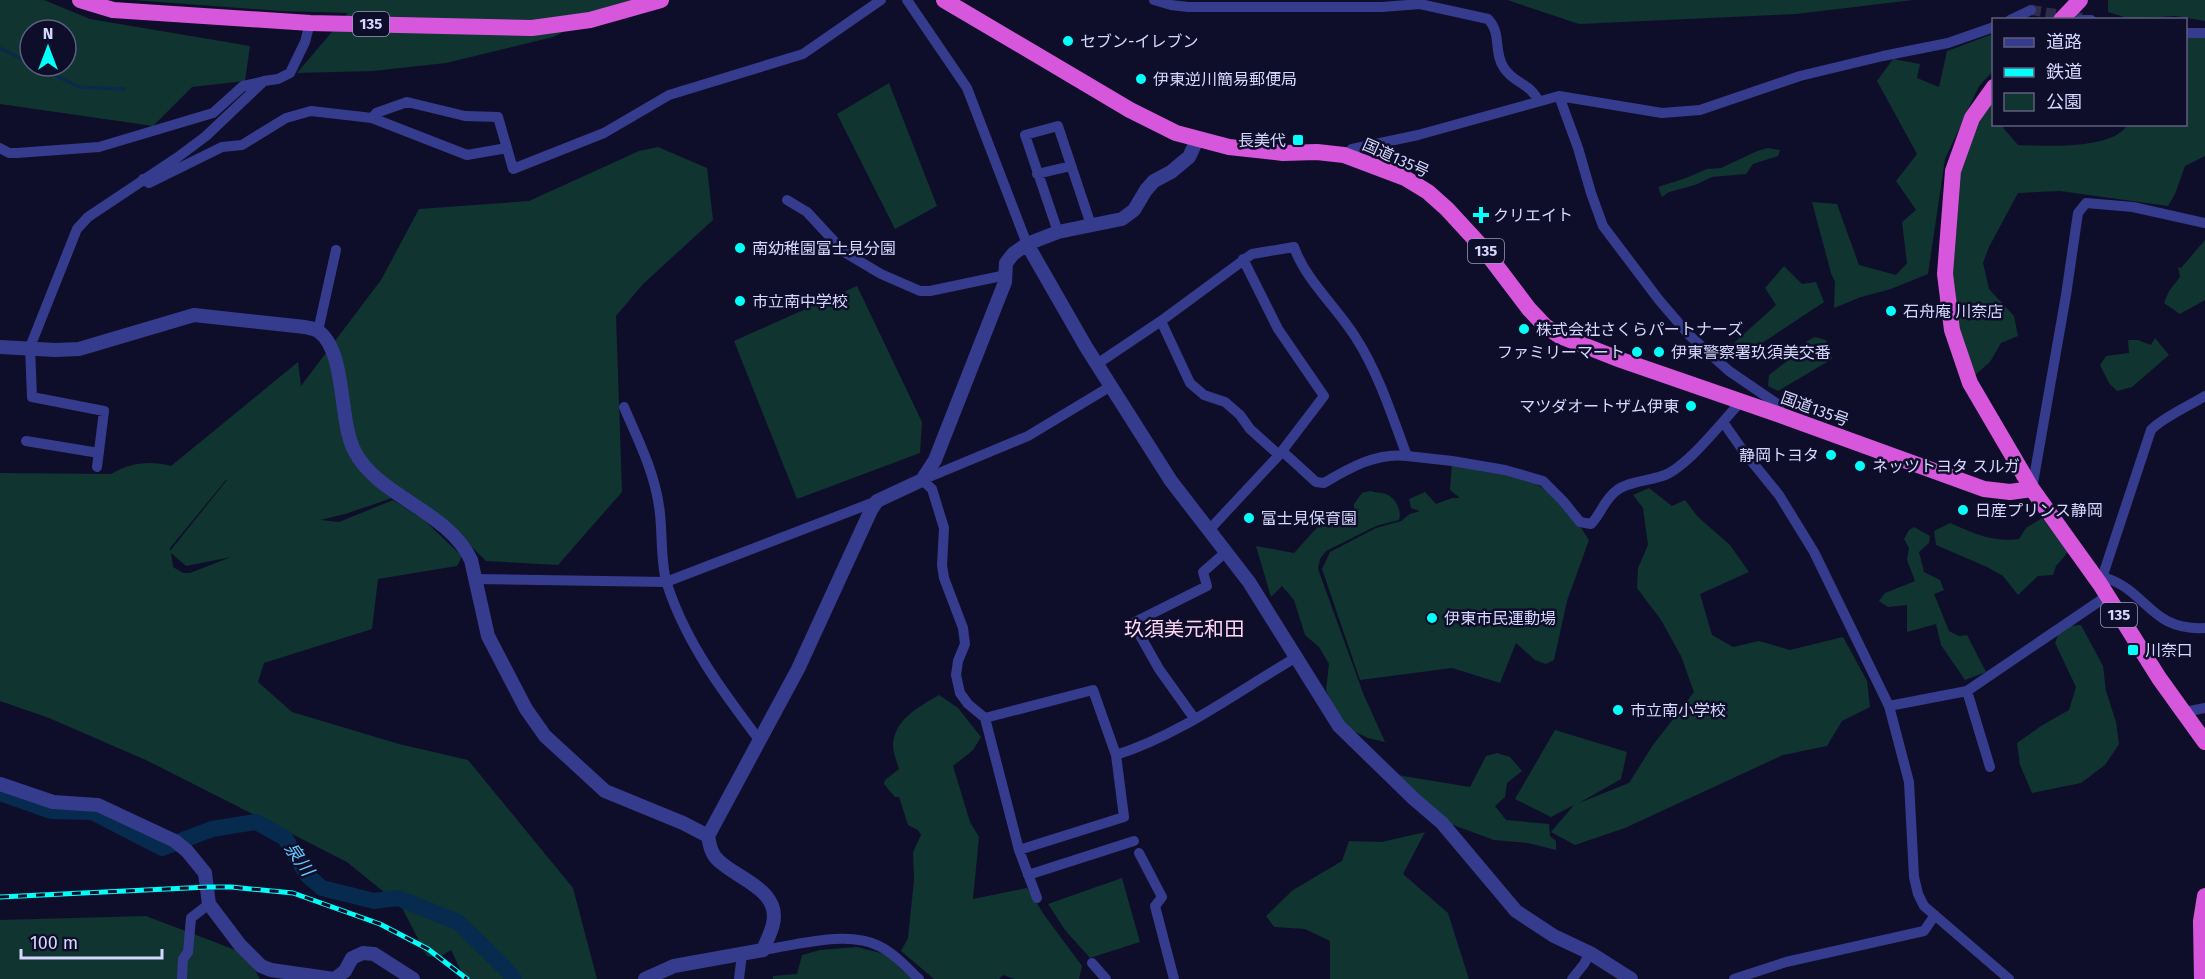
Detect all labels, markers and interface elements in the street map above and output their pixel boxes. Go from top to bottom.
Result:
road number: 135 [353,12,389,36]
north arrow [18,18,78,78]
legend [1992,18,2187,126]
text: N [43,24,53,43]
text: 道路 [2046,31,2082,53]
place label: セブン-イレブン [1080,32,1198,51]
marker: セブン-イレブン [1061,34,1075,48]
text: 鉄道 [2046,61,2082,83]
place label: 伊東逆川簡易郵便局 [1153,70,1297,89]
marker: 伊東逆川簡易郵便局 [1134,72,1148,86]
text: 公園 [2046,91,2082,113]
place label: 長美代 [1238,131,1286,150]
marker: 長美代 [1291,133,1305,147]
street label: 国道135号 [1360,135,1432,181]
place label: クリエイト [1493,206,1573,225]
marker: クリエイト [1474,208,1488,222]
place label: 南幼稚園富士見分園 [752,239,896,258]
road number: 135 [1468,239,1504,263]
marker: 南幼稚園富士見分園 [733,241,747,255]
place label: 市立南中学校 [752,292,848,311]
marker: 市立南中学校 [733,294,747,308]
place label: 石舟庵 川奈店 [1903,302,2003,321]
marker: 石舟庵 川奈店 [1884,304,1898,318]
place label: 株式会社さくらパートナーズ [1536,320,1743,339]
marker: 株式会社さくらパートナーズ [1517,322,1531,336]
place label: ファミリーマート [1497,343,1625,362]
place label: 伊東警察署玖須美交番 [1671,343,1831,362]
marker: ファミリーマート [1630,345,1644,359]
marker: 伊東警察署玖須美交番 [1652,345,1666,359]
street label: 国道135号 [1778,388,1852,430]
place label: マツダオートザム伊東 [1519,397,1679,416]
marker: マツダオートザム伊東 [1684,399,1698,413]
place label: 静岡トヨタ [1739,446,1819,465]
marker: 静岡トヨタ [1824,448,1838,462]
place label: ネッツトヨタ スルガ [1872,457,2020,476]
marker: ネッツトヨタ スルガ [1853,459,1867,473]
place label: 日産プリンス静岡 [1975,501,2103,520]
marker: 日産プリンス静岡 [1956,503,1970,517]
place label: 富士見保育園 [1261,509,1357,528]
marker: 富士見保育園 [1242,511,1256,525]
road number: 135 [2101,603,2137,627]
place label: 伊東市民運動場 [1444,609,1556,628]
marker: 伊東市民運動場 [1425,611,1439,625]
district label: 玖須美元和田 [1124,617,1244,641]
place label: 川奈口 [2145,641,2193,660]
marker: 川奈口 [2126,643,2140,657]
place label: 市立南小学校 [1630,701,1726,720]
marker: 市立南小学校 [1611,703,1625,717]
water label: 泉川 [280,838,319,882]
scale bar [21,922,162,960]
text: 100 m [30,932,78,954]

